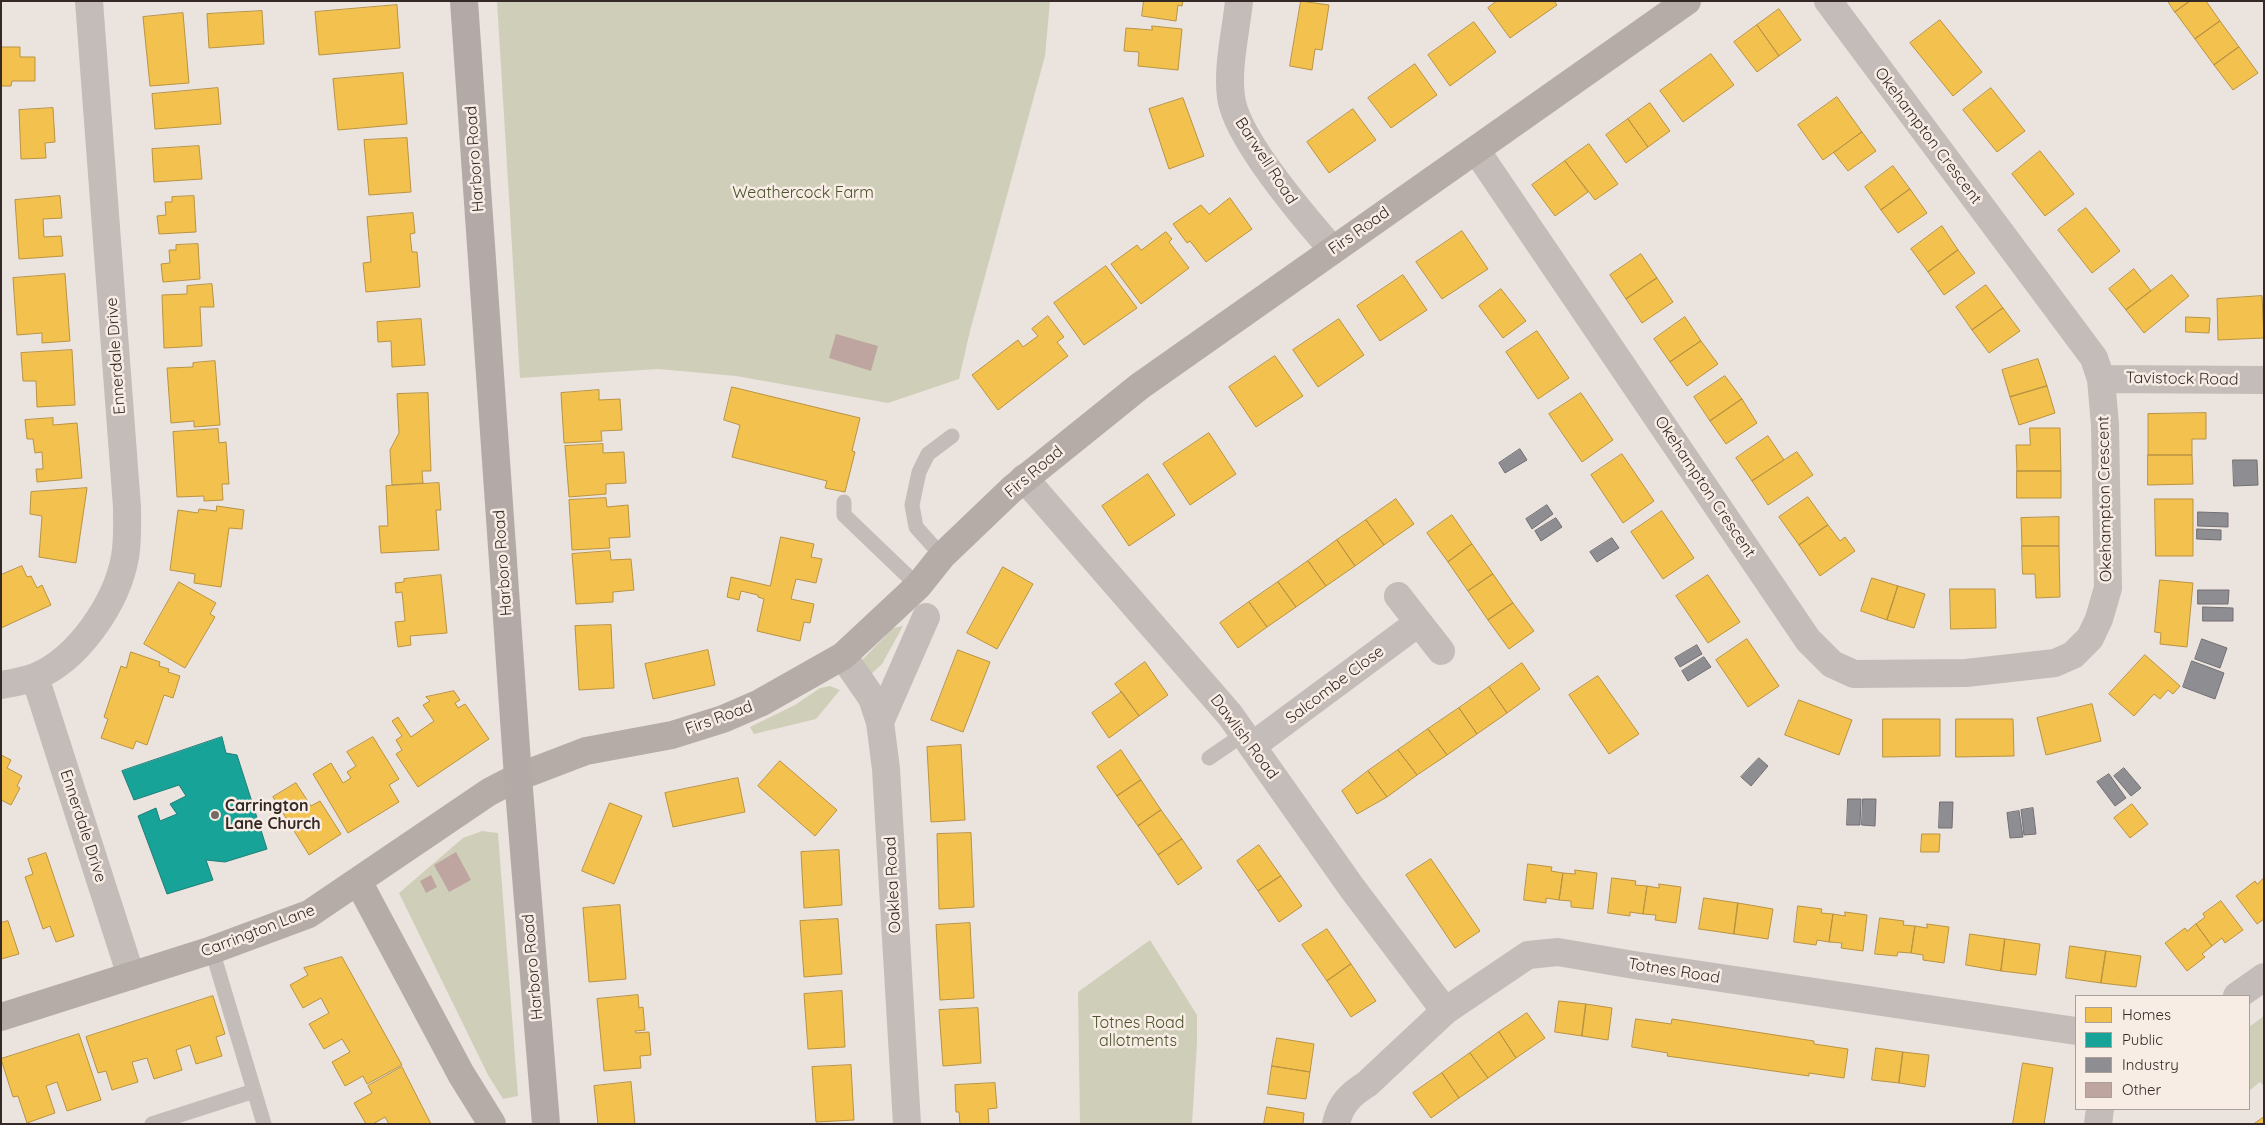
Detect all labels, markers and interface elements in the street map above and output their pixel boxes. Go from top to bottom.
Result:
street label: Okehampton Crescent [1870,64,1986,208]
street label: Harboro Road [462,105,488,213]
street label: Barwell Road [1231,114,1301,208]
park label: Weathercock Farm [732,183,874,203]
street label: Firs Road [1325,203,1393,259]
street label: Ennerdale Drive [102,297,130,415]
street label: Tavistock Road [2125,368,2239,390]
street label: Okehampton Crescent [1651,413,1759,561]
street label: Okehampton Crescent [2094,416,2116,582]
street label: Firs Road [1001,442,1067,502]
street label: Harboro Road [490,509,516,617]
street label: Salcombe Close [1282,642,1388,728]
street label: Dawlish Road [1206,691,1282,783]
street label: Firs Road [683,697,755,739]
street label: Ennerdale Drive [56,767,110,885]
place label: Carrington Lane Church [225,796,321,834]
marker: Carrington Lane Church [209,809,221,821]
street label: Oaklea Road [881,836,905,934]
street label: Carrington Lane [198,900,318,962]
street label: Harboro Road [519,913,547,1021]
street label: Totnes Road [1627,954,1721,988]
legend [2075,995,2250,1110]
text: Homes [2122,1005,2171,1024]
park label: Totnes Road allotments [1092,1013,1184,1051]
text: Public [2122,1030,2163,1049]
text: Industry [2122,1055,2179,1074]
text: Other [2122,1080,2161,1099]

